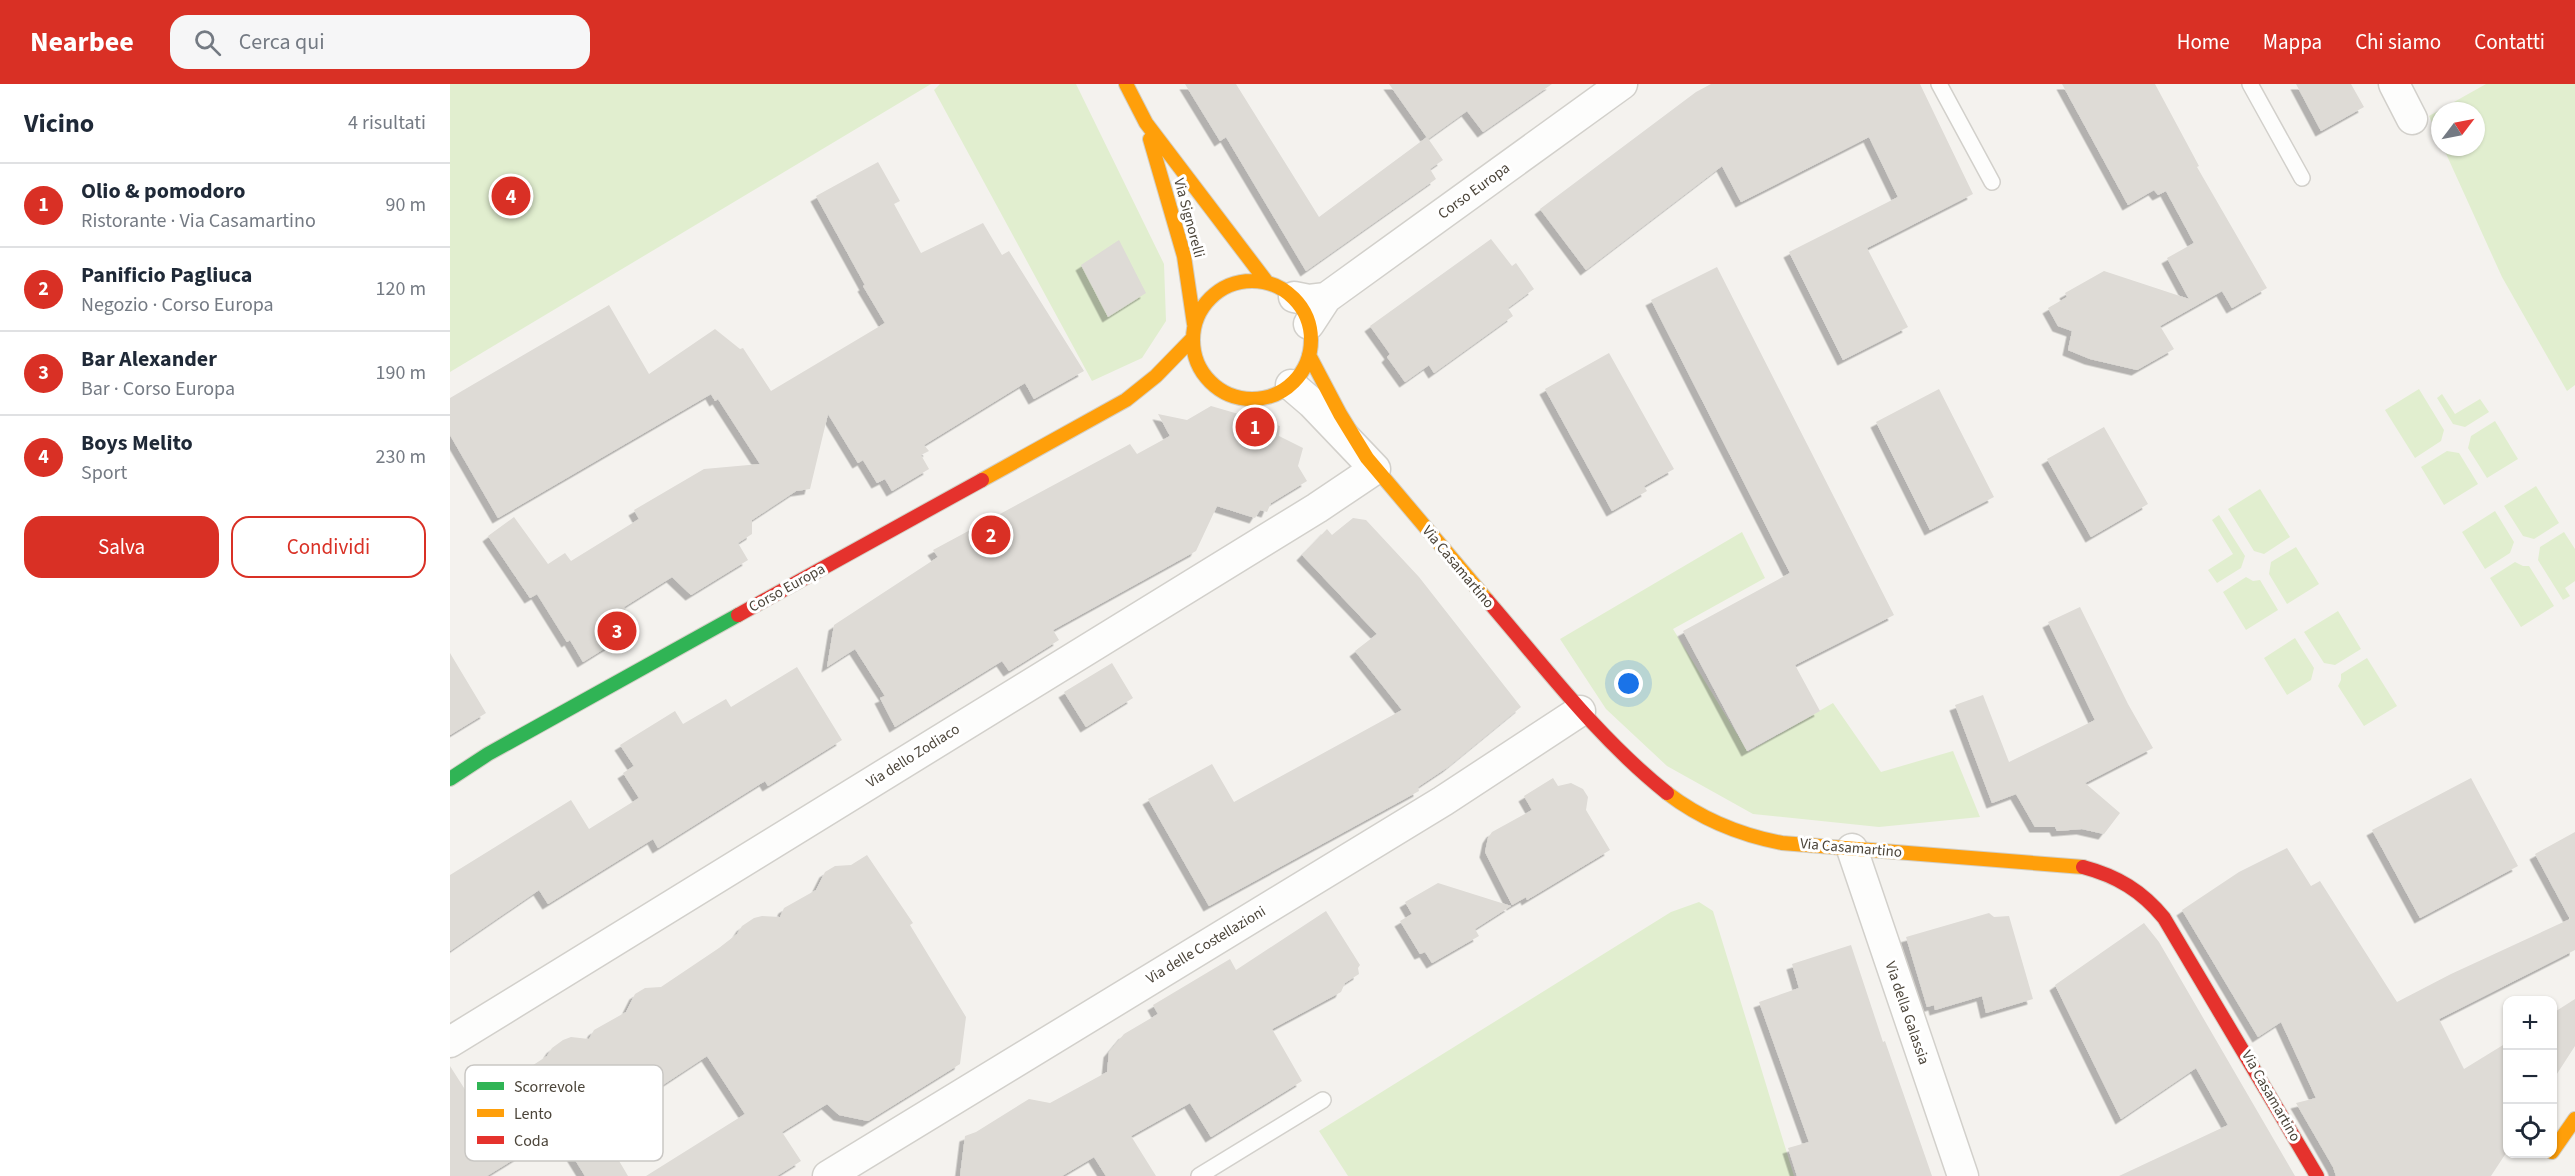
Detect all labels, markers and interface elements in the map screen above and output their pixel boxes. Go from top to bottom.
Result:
search box [170,15,590,69]
text: Nearbee [30,22,134,62]
icon: search [191,26,224,59]
text: Cerca qui [239,26,325,58]
text: Home [2177,27,2230,57]
text: Mappa [2263,27,2322,57]
text: Chi siamo [2355,27,2441,57]
text: Contatti [2474,27,2545,57]
north arrow [2431,102,2485,156]
text: Vicino [24,105,94,142]
text: 4 risultati [348,109,426,137]
street label: Corso Europa [1434,158,1514,224]
pin: 4 [492,174,530,218]
text: Olio & pomodoro [81,175,246,207]
street label: Via Signorelli [1168,176,1210,260]
text: 1 [38,191,49,219]
text: 90 m [386,191,426,219]
text: Ristorante · Via Casamartino [81,207,316,235]
text: Panificio Pagliuca [81,259,252,291]
text: 2 [38,275,49,303]
text: 120 m [376,275,426,303]
text: Negozio · Corso Europa [81,291,274,319]
text: Bar Alexander [81,343,217,375]
text: 3 [38,359,49,387]
text: 190 m [376,359,426,387]
text: Bar · Corso Europa [81,375,235,403]
pin: 1 [1236,404,1274,450]
text: Boys Melito [81,427,193,459]
text: 4 [38,443,49,471]
text: 230 m [376,443,426,471]
text: Sport [81,459,127,487]
pin: 2 [972,512,1010,558]
button: Salva [24,516,219,578]
button: Condividi [231,516,426,578]
street label: Via Casamartino [1417,521,1499,613]
street label: Corso Europa [745,558,829,618]
pin: 3 [598,608,636,654]
your location [1614,669,1643,698]
street label: Via dello Zodiaco [862,719,964,793]
street label: Via Casamartino [1799,833,1903,863]
street label: Via delle Costellazioni [1142,901,1270,989]
street label: Via della Galassia [1879,959,1935,1067]
map controls [2503,996,2557,1158]
button: + [2503,996,2557,1050]
street label: Via Casamartino [2236,1046,2306,1146]
button: − [2503,1050,2557,1104]
legend [465,1065,663,1161]
text: Scorrevole [514,1076,585,1098]
text: Lento [514,1103,552,1125]
button: locate [2503,1104,2557,1158]
text: Coda [514,1130,549,1152]

